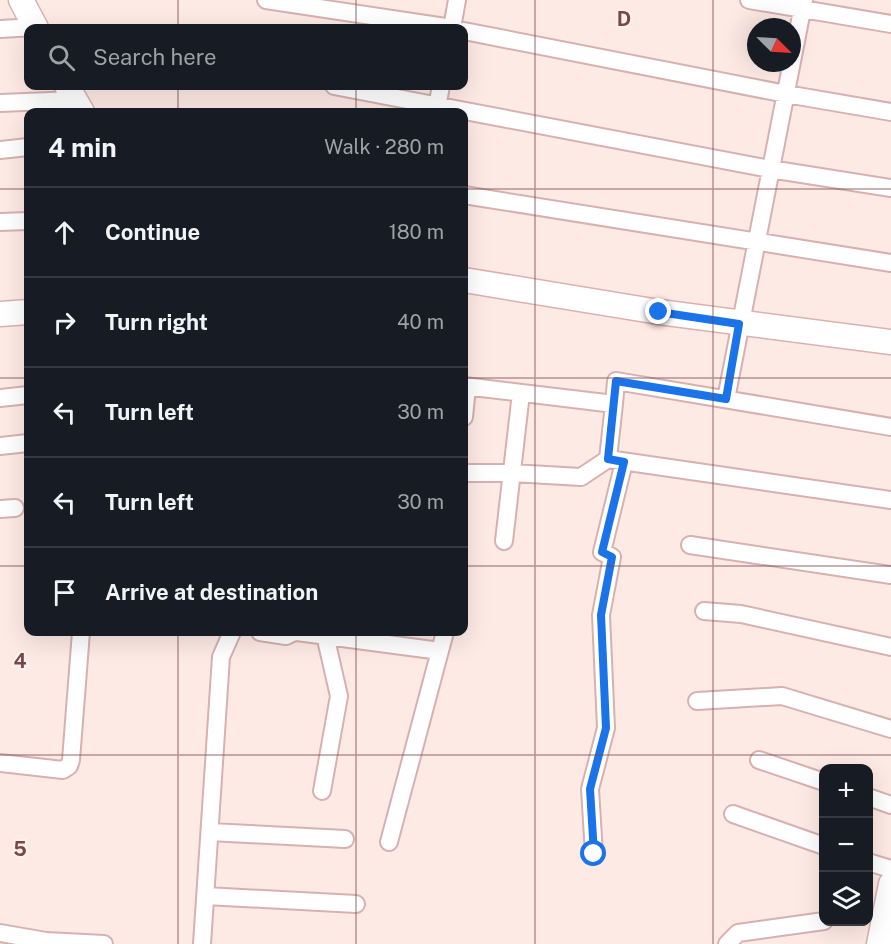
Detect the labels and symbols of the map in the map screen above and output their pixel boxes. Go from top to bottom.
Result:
text: D [617,7,631,31]
north arrow [747,18,801,72]
route end [645,298,671,324]
text: 4 [13,649,27,673]
text: 5 [13,837,27,861]
route start [580,840,606,866]

